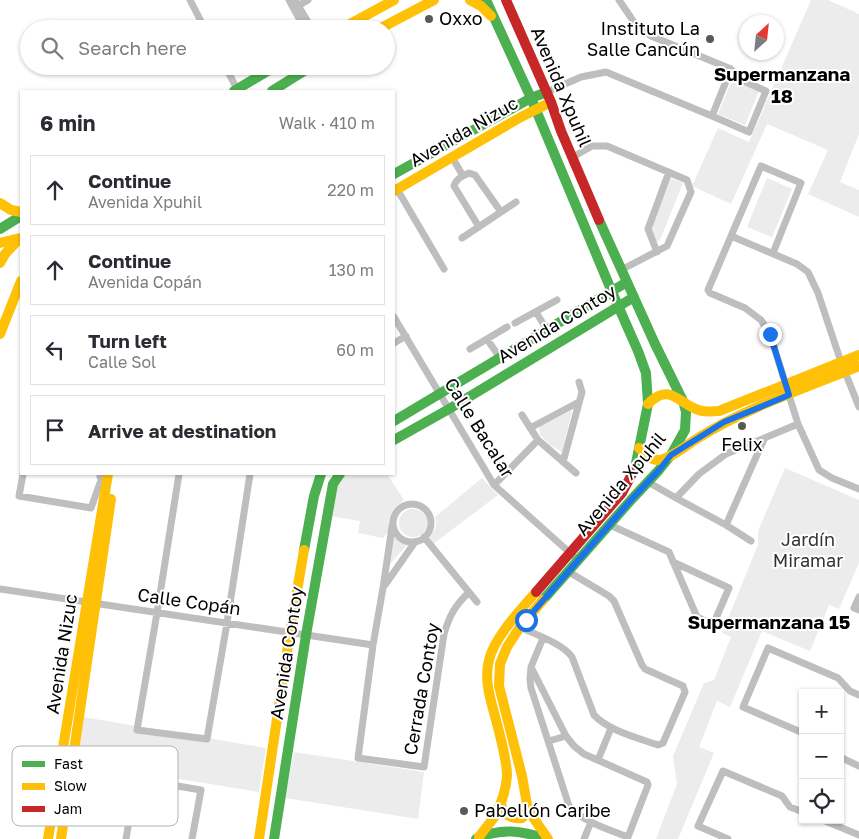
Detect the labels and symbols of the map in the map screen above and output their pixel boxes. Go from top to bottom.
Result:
place label: Oxxo [439,7,483,29]
marker: Oxxo [423,13,435,25]
north arrow [739,15,784,60]
place label: Instituto La Salle Cancún [587,17,700,60]
street label: Avenida Xpuhil [527,23,597,150]
marker: Instituto La Salle Cancún [704,33,716,45]
district label: Supermanzana 18 [714,62,850,107]
street label: Avenida Nizuc [406,91,522,171]
street label: Avenida Contoy [493,279,620,367]
route end [759,323,782,346]
street label: Calle Bacalar [440,373,519,482]
marker: Felix [736,420,748,432]
street label: Avenida Xpuhil [571,427,670,540]
place label: Felix [721,433,763,455]
park label: Jardín Miramar [773,528,843,571]
street label: Calle Copán [136,583,242,619]
street label: Avenida Contoy [265,585,307,721]
street label: Avenida Nizuc [41,592,81,715]
route start [515,609,538,632]
district label: Supermanzana 15 [688,610,850,633]
street label: Cerrada Contoy [399,621,443,757]
legend [12,746,178,826]
text: Fast [54,755,83,772]
text: Slow [54,777,87,794]
place label: Pabellón Caribe [474,799,611,821]
text: Jam [54,800,82,817]
marker: Pabellón Caribe [458,805,470,817]

